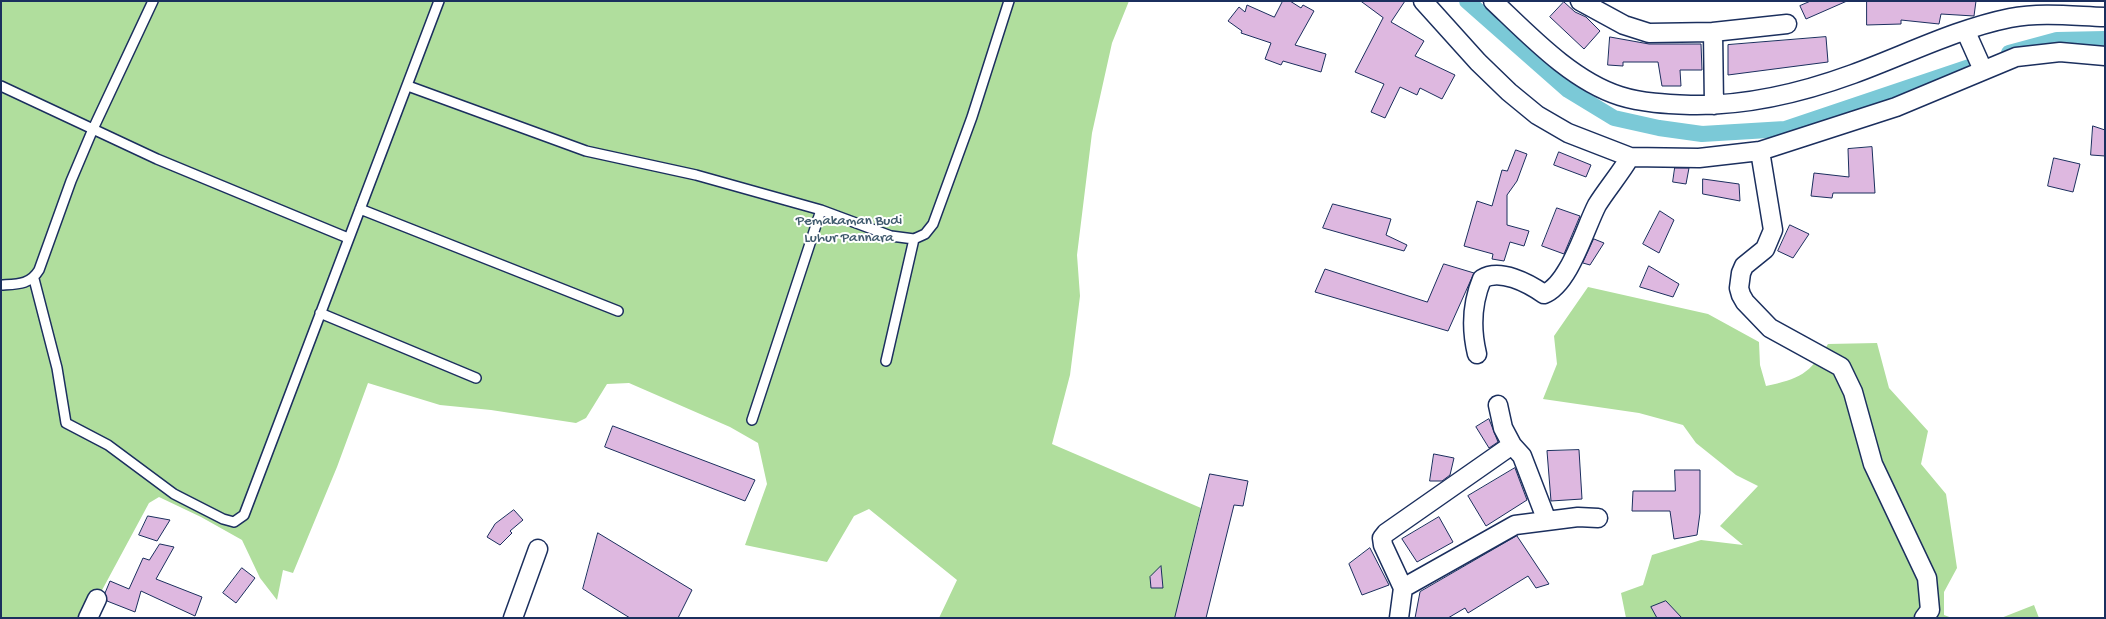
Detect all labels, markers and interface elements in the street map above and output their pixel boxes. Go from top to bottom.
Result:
park label: Pemakaman Budi Luhur Pannara [796,213,902,248]

